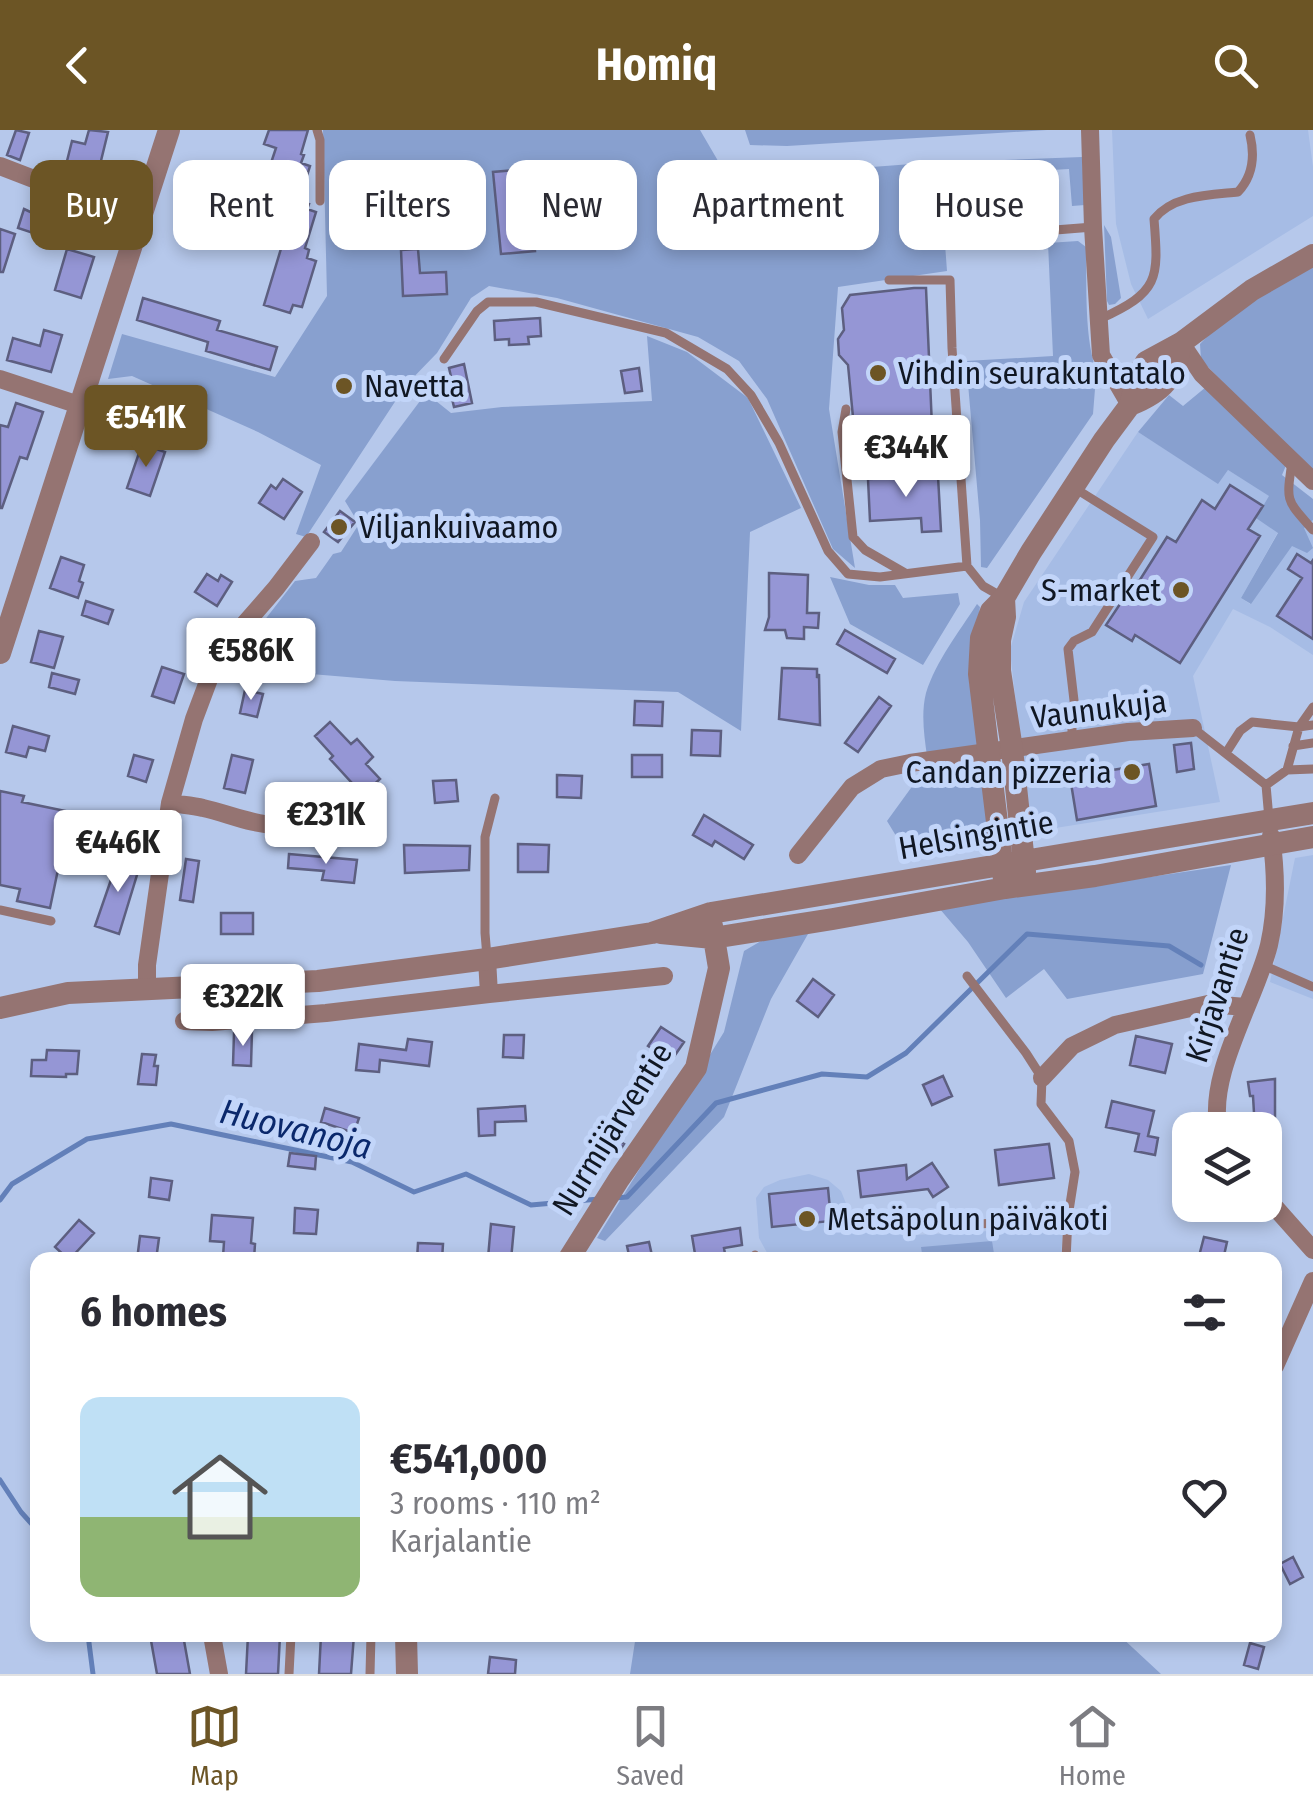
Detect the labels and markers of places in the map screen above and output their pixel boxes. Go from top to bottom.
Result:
place label: Vihdin seurakuntatalo [898,354,1186,392]
marker: Vihdin seurakuntatalo [867,362,889,384]
place label: Navetta [364,367,465,405]
marker: Navetta [333,375,355,397]
pin: €541K [76,385,216,470]
pin: €344K [836,415,976,500]
place label: Viljankuivaamo [359,508,558,546]
marker: Viljankuivaamo [328,516,350,538]
place label: S-market [1041,571,1162,609]
marker: S-market [1170,579,1192,601]
pin: €586K [181,618,321,703]
place label: Candan pizzeria [905,753,1112,791]
marker: Candan pizzeria [1121,761,1143,783]
pin: €231K [256,782,396,867]
pin: €446K [48,810,188,895]
pin: €322K [173,964,313,1049]
place label: Metsäpolun päiväkoti [827,1200,1109,1238]
marker: Metsäpolun päiväkoti [796,1208,818,1230]

